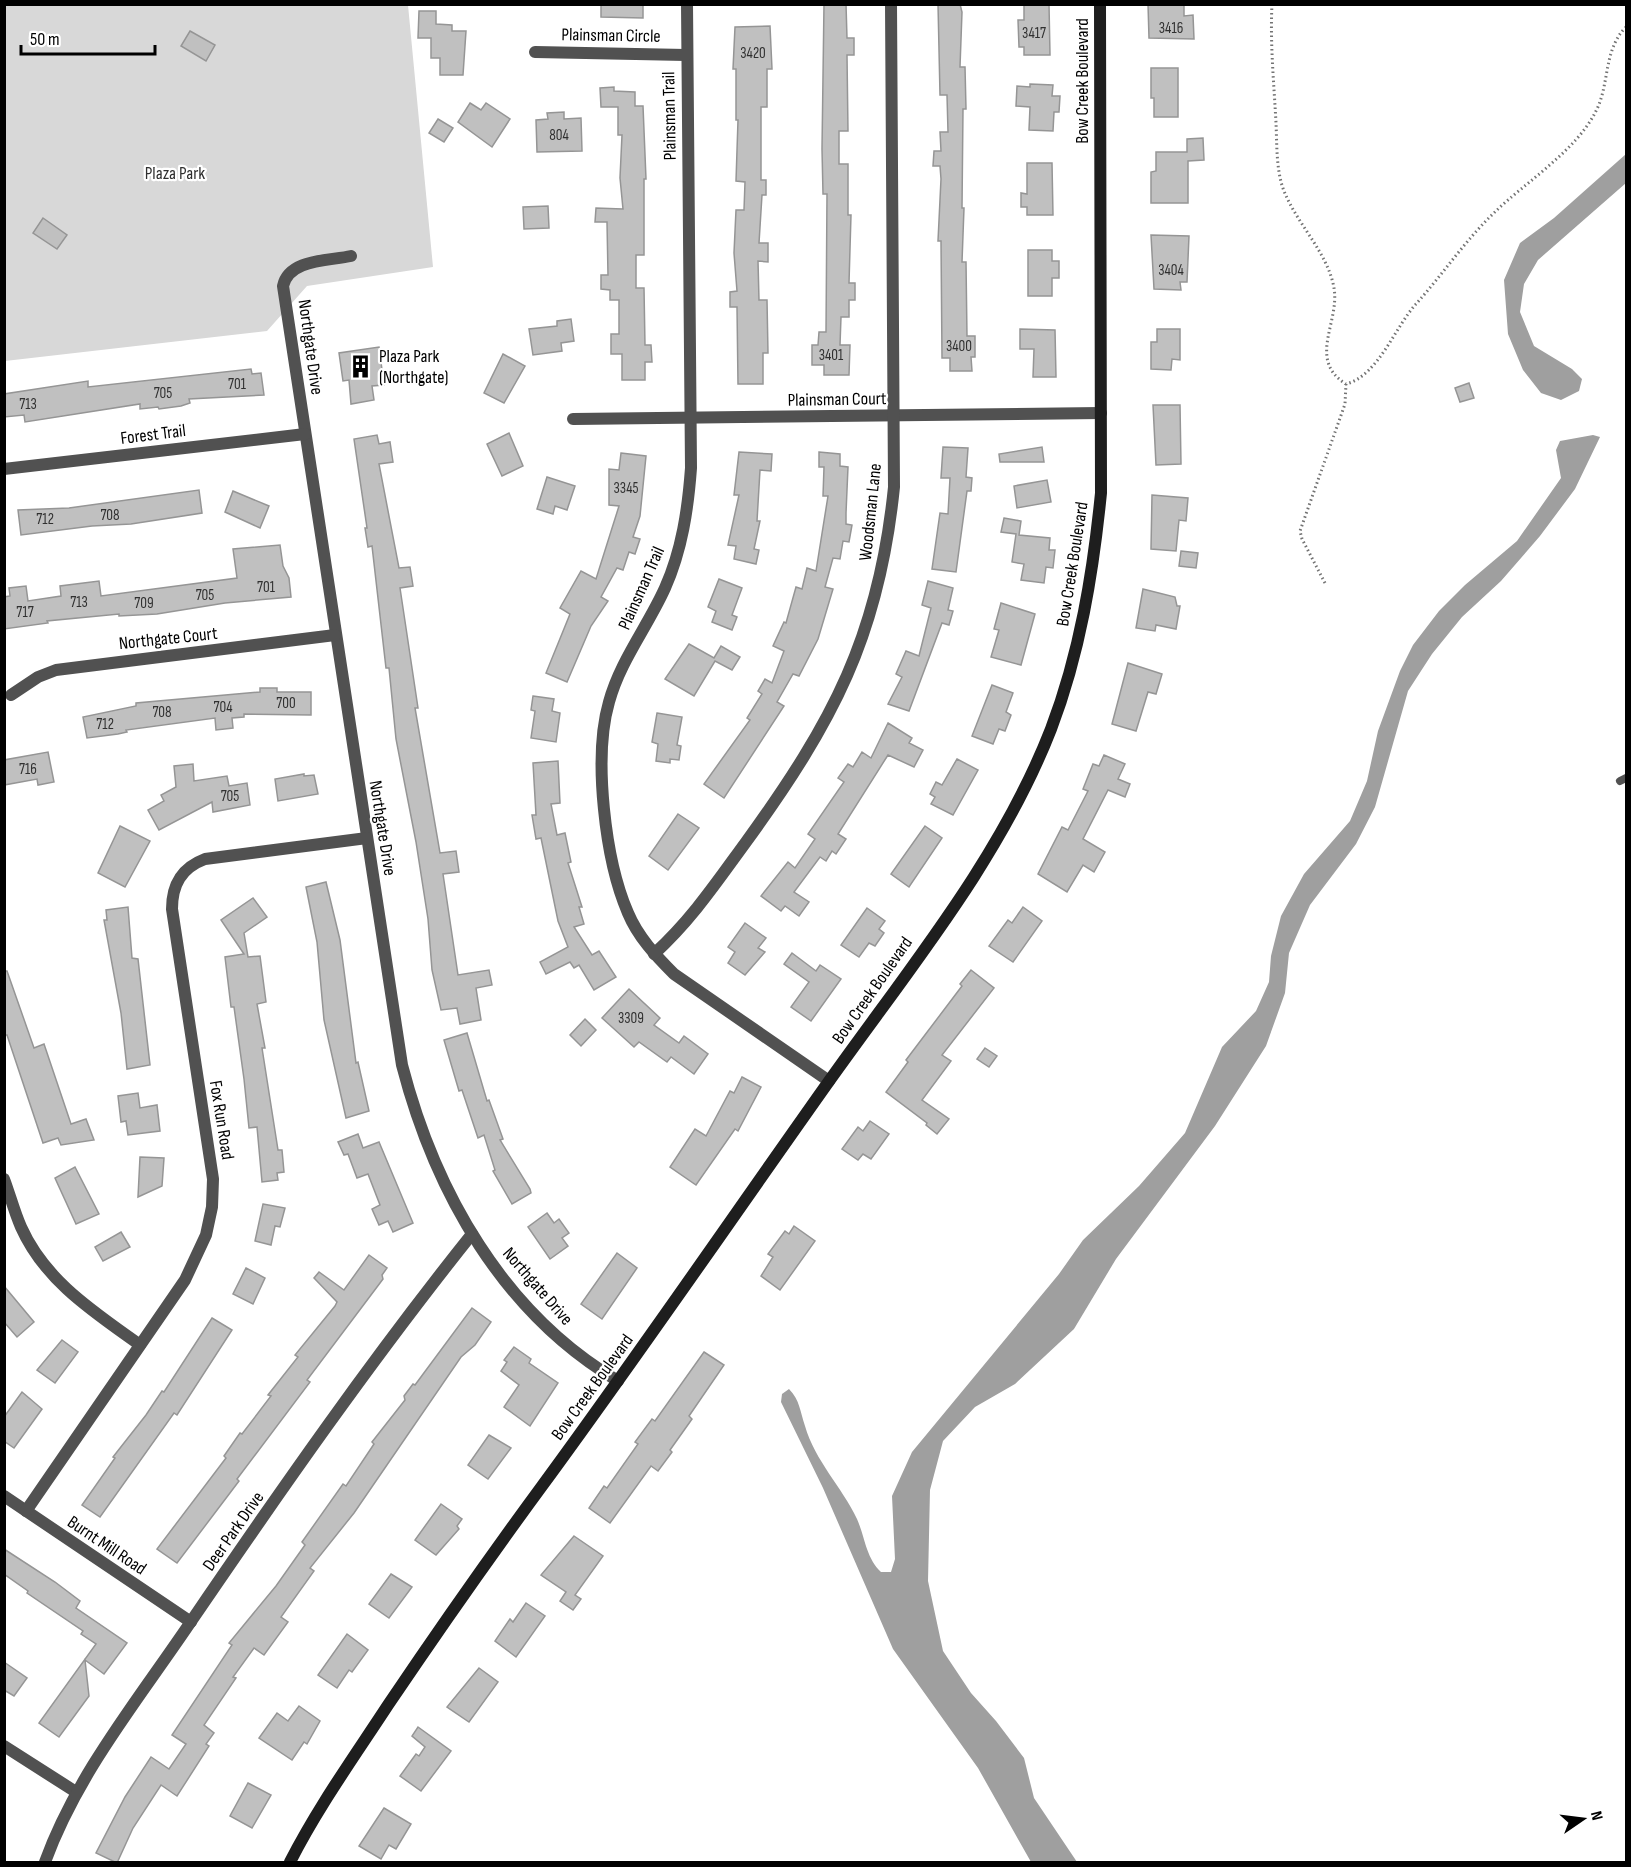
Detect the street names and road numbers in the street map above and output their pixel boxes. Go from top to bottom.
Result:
street label: Bow Creek Boulevard [1072,18,1093,144]
street label: Plainsman Circle [561,24,661,47]
street label: Plainsman Trail [658,71,681,161]
street label: Northgate Drive [293,298,328,396]
street label: Plainsman Court [787,388,887,411]
street label: Forest Trail [119,420,187,449]
street label: Woodsman Lane [855,462,886,562]
street label: Bow Creek Boulevard [1052,500,1093,628]
street label: Plainsman Trail [614,543,669,633]
street label: Northgate Court [118,623,219,654]
street label: Northgate Drive [365,779,400,877]
street label: Bow Creek Boulevard [828,933,917,1048]
street label: Fox Run Road [205,1079,238,1161]
street label: Northgate Drive [498,1243,577,1329]
street label: Bow Creek Boulevard [547,1330,638,1444]
street label: Deer Park Drive [198,1488,268,1575]
street label: Burnt Mill Road [63,1511,150,1579]

